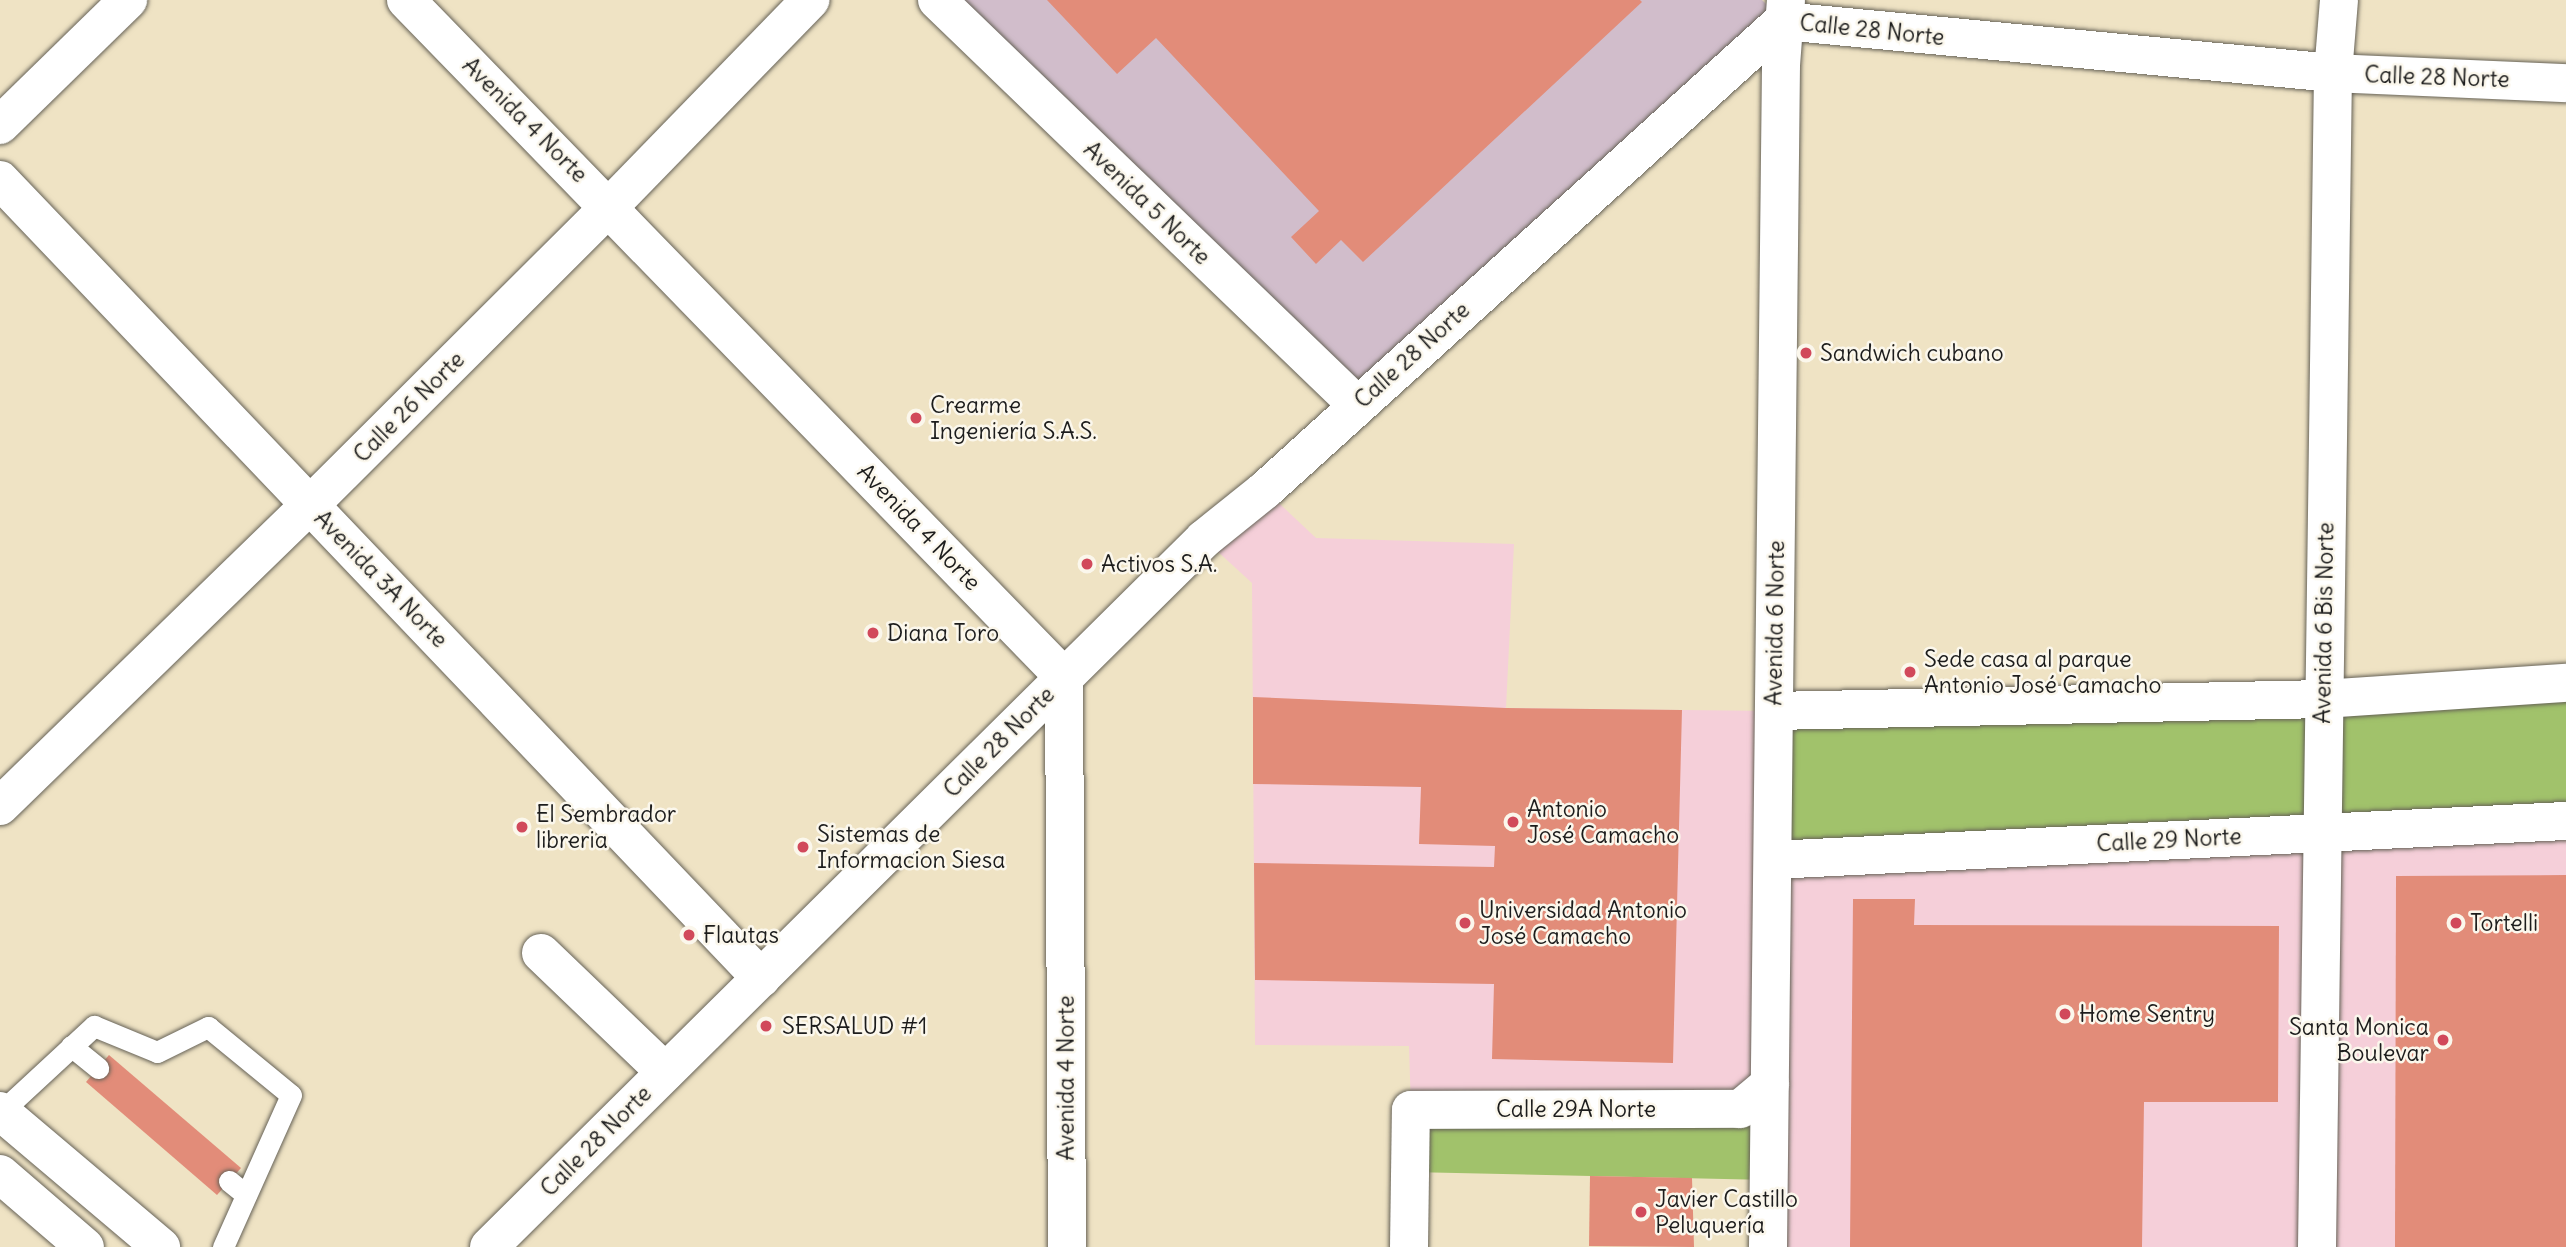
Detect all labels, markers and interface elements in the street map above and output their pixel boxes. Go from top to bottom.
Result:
street label: Calle 28 Norte [1798,9,1946,51]
street label: Avenida 4 Norte [457,52,593,188]
street label: Calle 28 Norte [2364,61,2510,93]
street label: Avenida 5 Norte [1078,136,1216,270]
street label: Calle 28 Norte [1349,296,1475,414]
place label: Sandwich cubano [1820,339,2004,367]
marker: Sandwich cubano [1798,345,1814,361]
street label: Calle 26 Norte [348,346,470,468]
place label: Crearme Ingeniería S.A.S. [930,391,1097,445]
marker: Crearme Ingeniería S.A.S. [908,410,924,426]
street label: Avenida 4 Norte [852,458,986,596]
street label: Avenida 3A Norte [309,505,453,653]
street label: Avenida 6 Bis Norte [2308,522,2340,724]
street label: Avenida 6 Norte [1760,540,1790,706]
place label: Activos S.A. [1101,550,1217,578]
marker: Activos S.A. [1079,556,1095,572]
place label: Diana Toro [887,619,999,647]
marker: Diana Toro [865,625,881,641]
place label: Sede casa al parque Antonio José Camacho [1924,645,2161,699]
marker: Sede casa al parque Antonio José Camacho [1902,664,1918,680]
street label: Calle 28 Norte [938,681,1060,803]
place label: Antonio José Camacho [1527,795,1679,849]
place label: El Sembrador libreria [536,800,676,854]
marker: Antonio José Camacho [1505,814,1521,830]
marker: El Sembrador libreria [514,819,530,835]
place label: Sistemas de Informacion Siesa [817,820,1005,874]
street label: Calle 29 Norte [2096,822,2242,858]
marker: Sistemas de Informacion Siesa [795,839,811,855]
place label: Universidad Antonio José Camacho [1479,896,1687,950]
place label: Tortelli [2470,909,2538,937]
marker: Universidad Antonio José Camacho [1457,915,1473,931]
marker: Tortelli [2448,915,2464,931]
place label: Flautas [703,921,779,949]
marker: Flautas [681,927,697,943]
street label: Avenida 4 Norte [1052,995,1080,1161]
place label: Home Sentry [2079,1000,2215,1028]
marker: Home Sentry [2057,1006,2073,1022]
place label: SERSALUD #1 [782,1012,927,1040]
place label: Santa Monica Boulevar [2289,1013,2429,1067]
marker: SERSALUD #1 [756,1016,776,1036]
marker: Santa Monica Boulevar [2435,1032,2451,1048]
street label: Calle 28 Norte [535,1080,657,1202]
street label: Calle 29A Norte [1496,1095,1656,1123]
place label: Javier Castillo Peluquería [1655,1185,1798,1239]
marker: Javier Castillo Peluquería [1633,1204,1649,1220]

